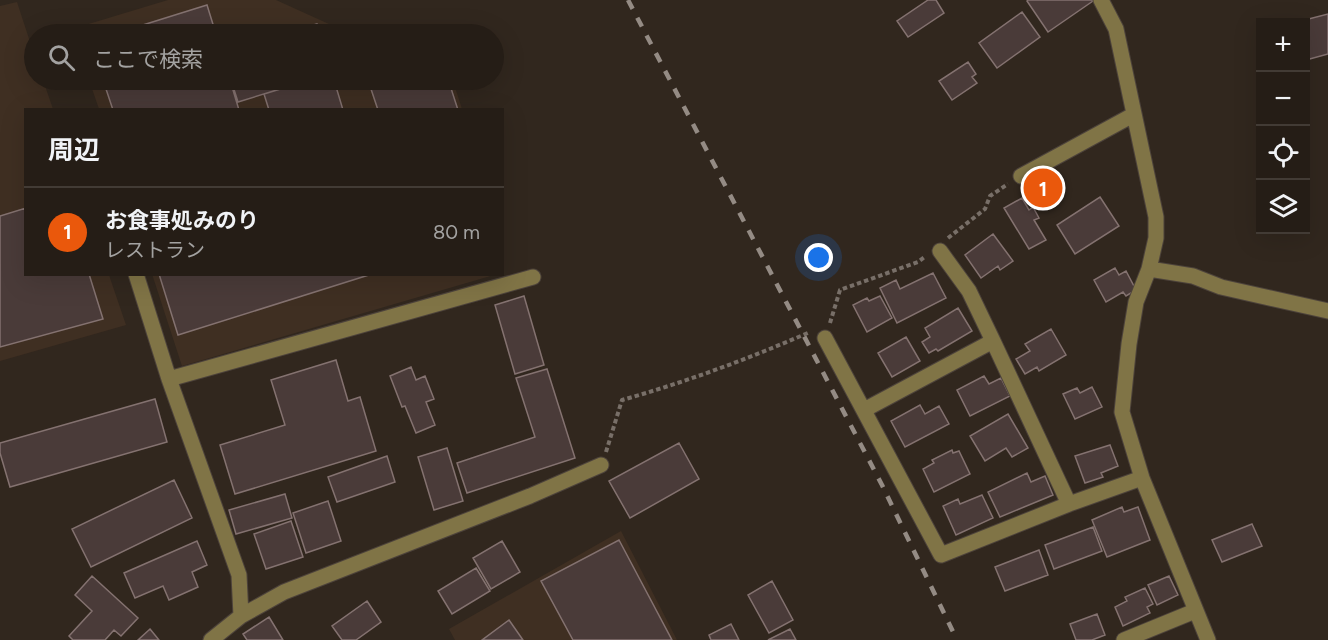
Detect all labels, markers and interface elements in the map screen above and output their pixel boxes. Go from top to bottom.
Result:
map controls [1256,18,1310,234]
button: + [1256,18,1310,72]
search box [24,24,504,90]
icon: search [45,41,78,74]
text: ここで検索 [93,46,203,73]
button: − [1256,72,1310,126]
button: locate [1256,126,1310,180]
text: 周辺 [48,134,100,166]
pin: 1 [1024,166,1062,210]
button: layers [1256,180,1310,234]
text: お食事処みのり [105,207,259,234]
text: 1 [63,220,72,244]
text: 80 m [433,220,480,244]
text: レストラン [105,238,205,262]
your location [804,243,833,272]

